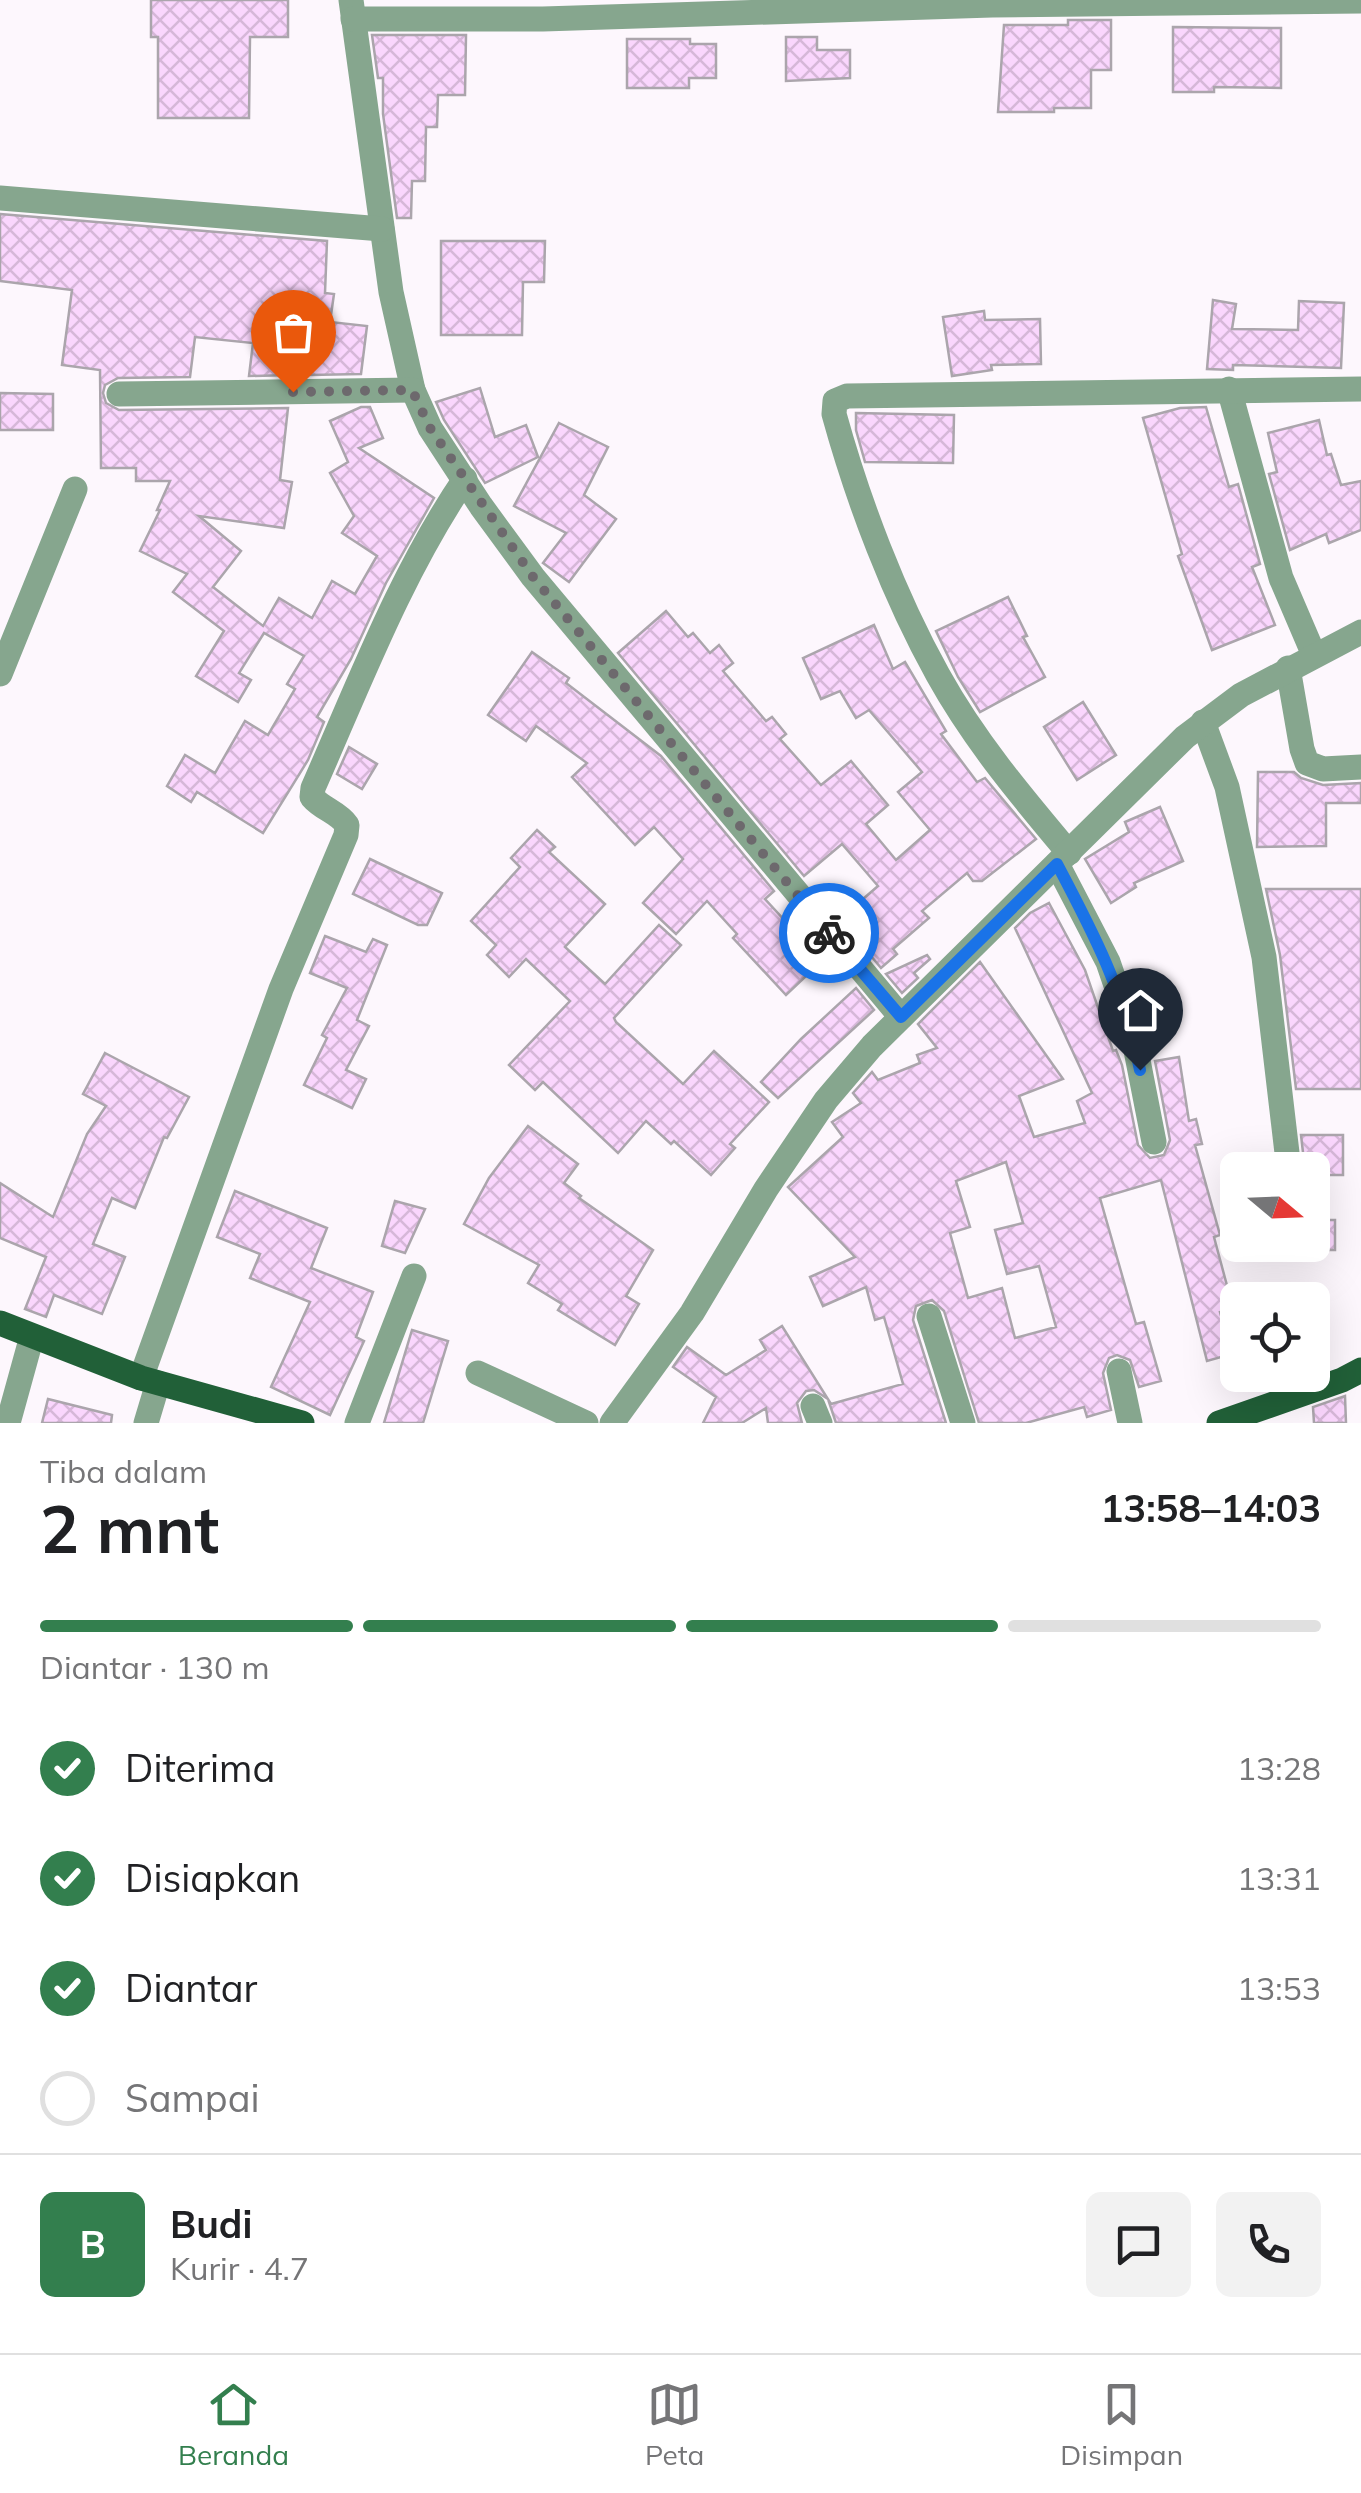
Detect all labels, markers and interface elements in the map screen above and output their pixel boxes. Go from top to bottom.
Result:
pin [251,290,336,393]
icon: bag [266,305,321,360]
courier [779,883,879,983]
icon: bike [802,906,857,961]
pin [1098,968,1183,1071]
icon: home [1113,983,1168,1038]
north arrow [1220,1152,1330,1262]
map controls [1220,1152,1330,1392]
button: locate [1220,1282,1330,1392]
text: Tiba dalam [40,1451,207,1491]
text: 13:58–14:03 [1101,1484,1321,1532]
text: 2 mnt [40,1488,219,1569]
text: Diantar · 130 m [40,1647,270,1687]
icon: check [40,1741,95,1796]
text: Diterima [125,1744,275,1792]
text: 13:28 [1237,1748,1321,1788]
icon: check [40,1851,95,1906]
text: Disiapkan [125,1854,300,1902]
text: 13:31 [1237,1858,1321,1898]
icon: check [40,1961,95,2016]
text: Diantar [125,1964,257,2012]
text: 13:53 [1237,1968,1321,2008]
text: Sampai [125,2074,259,2122]
button: chat [1086,2192,1191,2297]
button: phone [1216,2192,1321,2297]
text: Budi [170,2200,252,2248]
text: B [79,2220,106,2268]
text: Kurir · 4.7 [170,2248,309,2288]
tab: Beranda [178,2377,289,2472]
tab: Peta [645,2377,704,2472]
tab: Disimpan [1060,2377,1183,2472]

